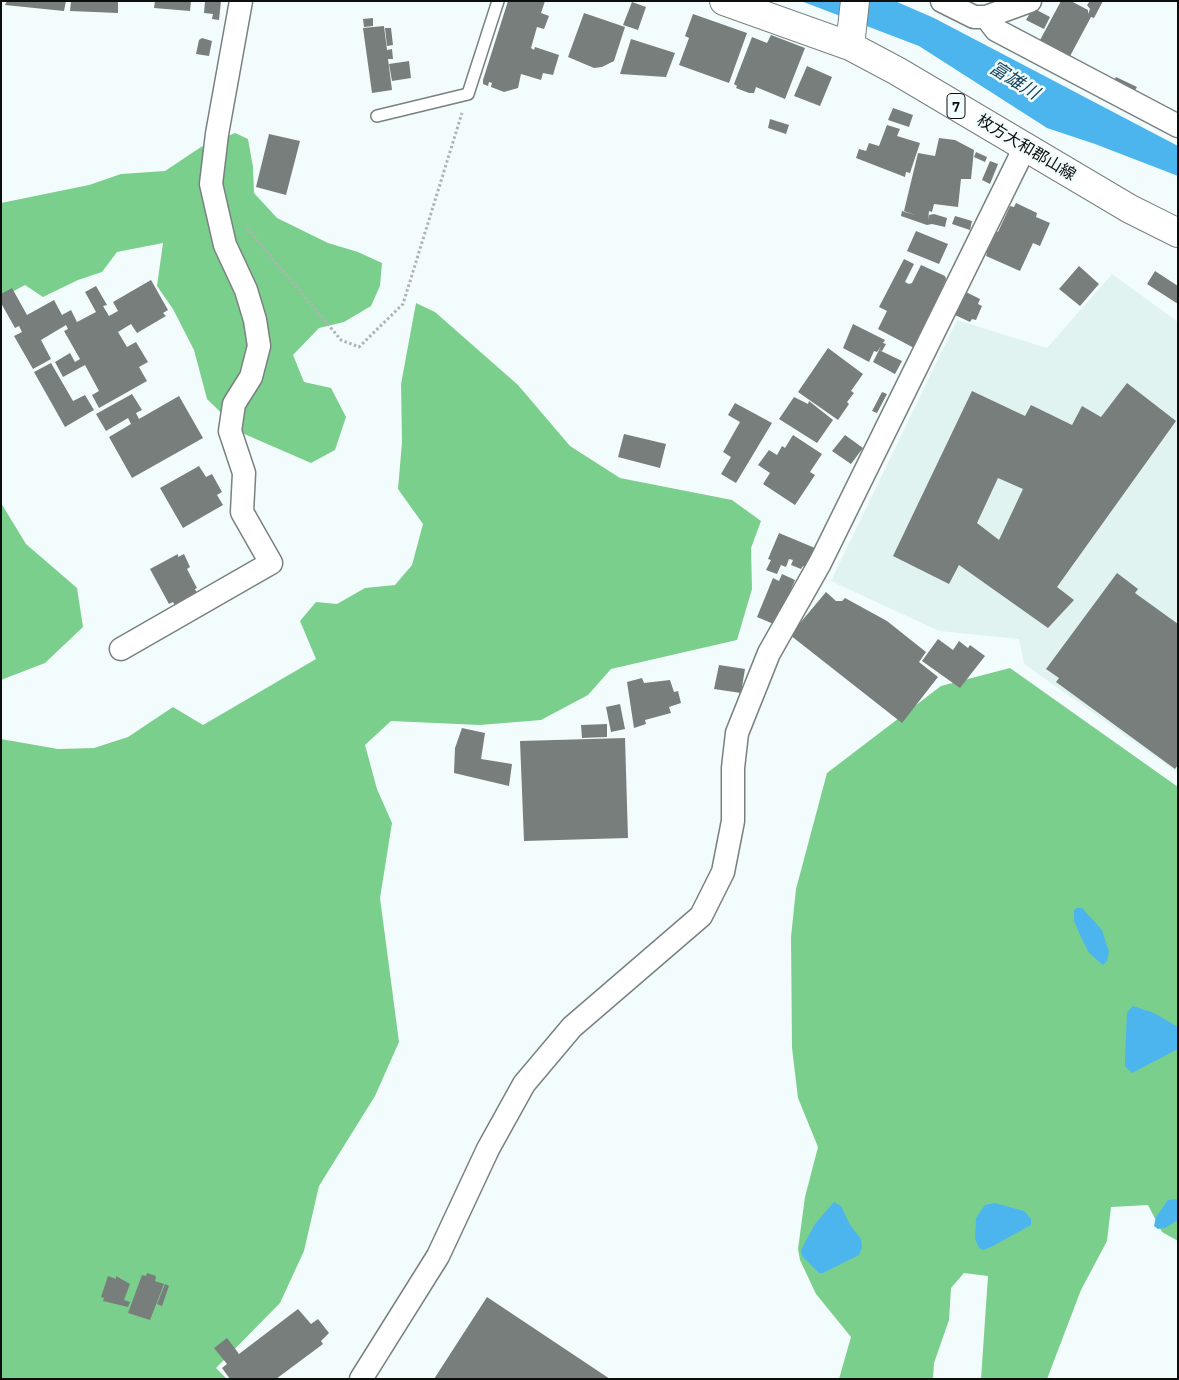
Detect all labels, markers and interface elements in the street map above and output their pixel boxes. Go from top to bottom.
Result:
water label: 富雄川 [985,58,1043,104]
road number: 7 [947,94,965,118]
street label: 枚方大和郡山線 [973,111,1079,185]

